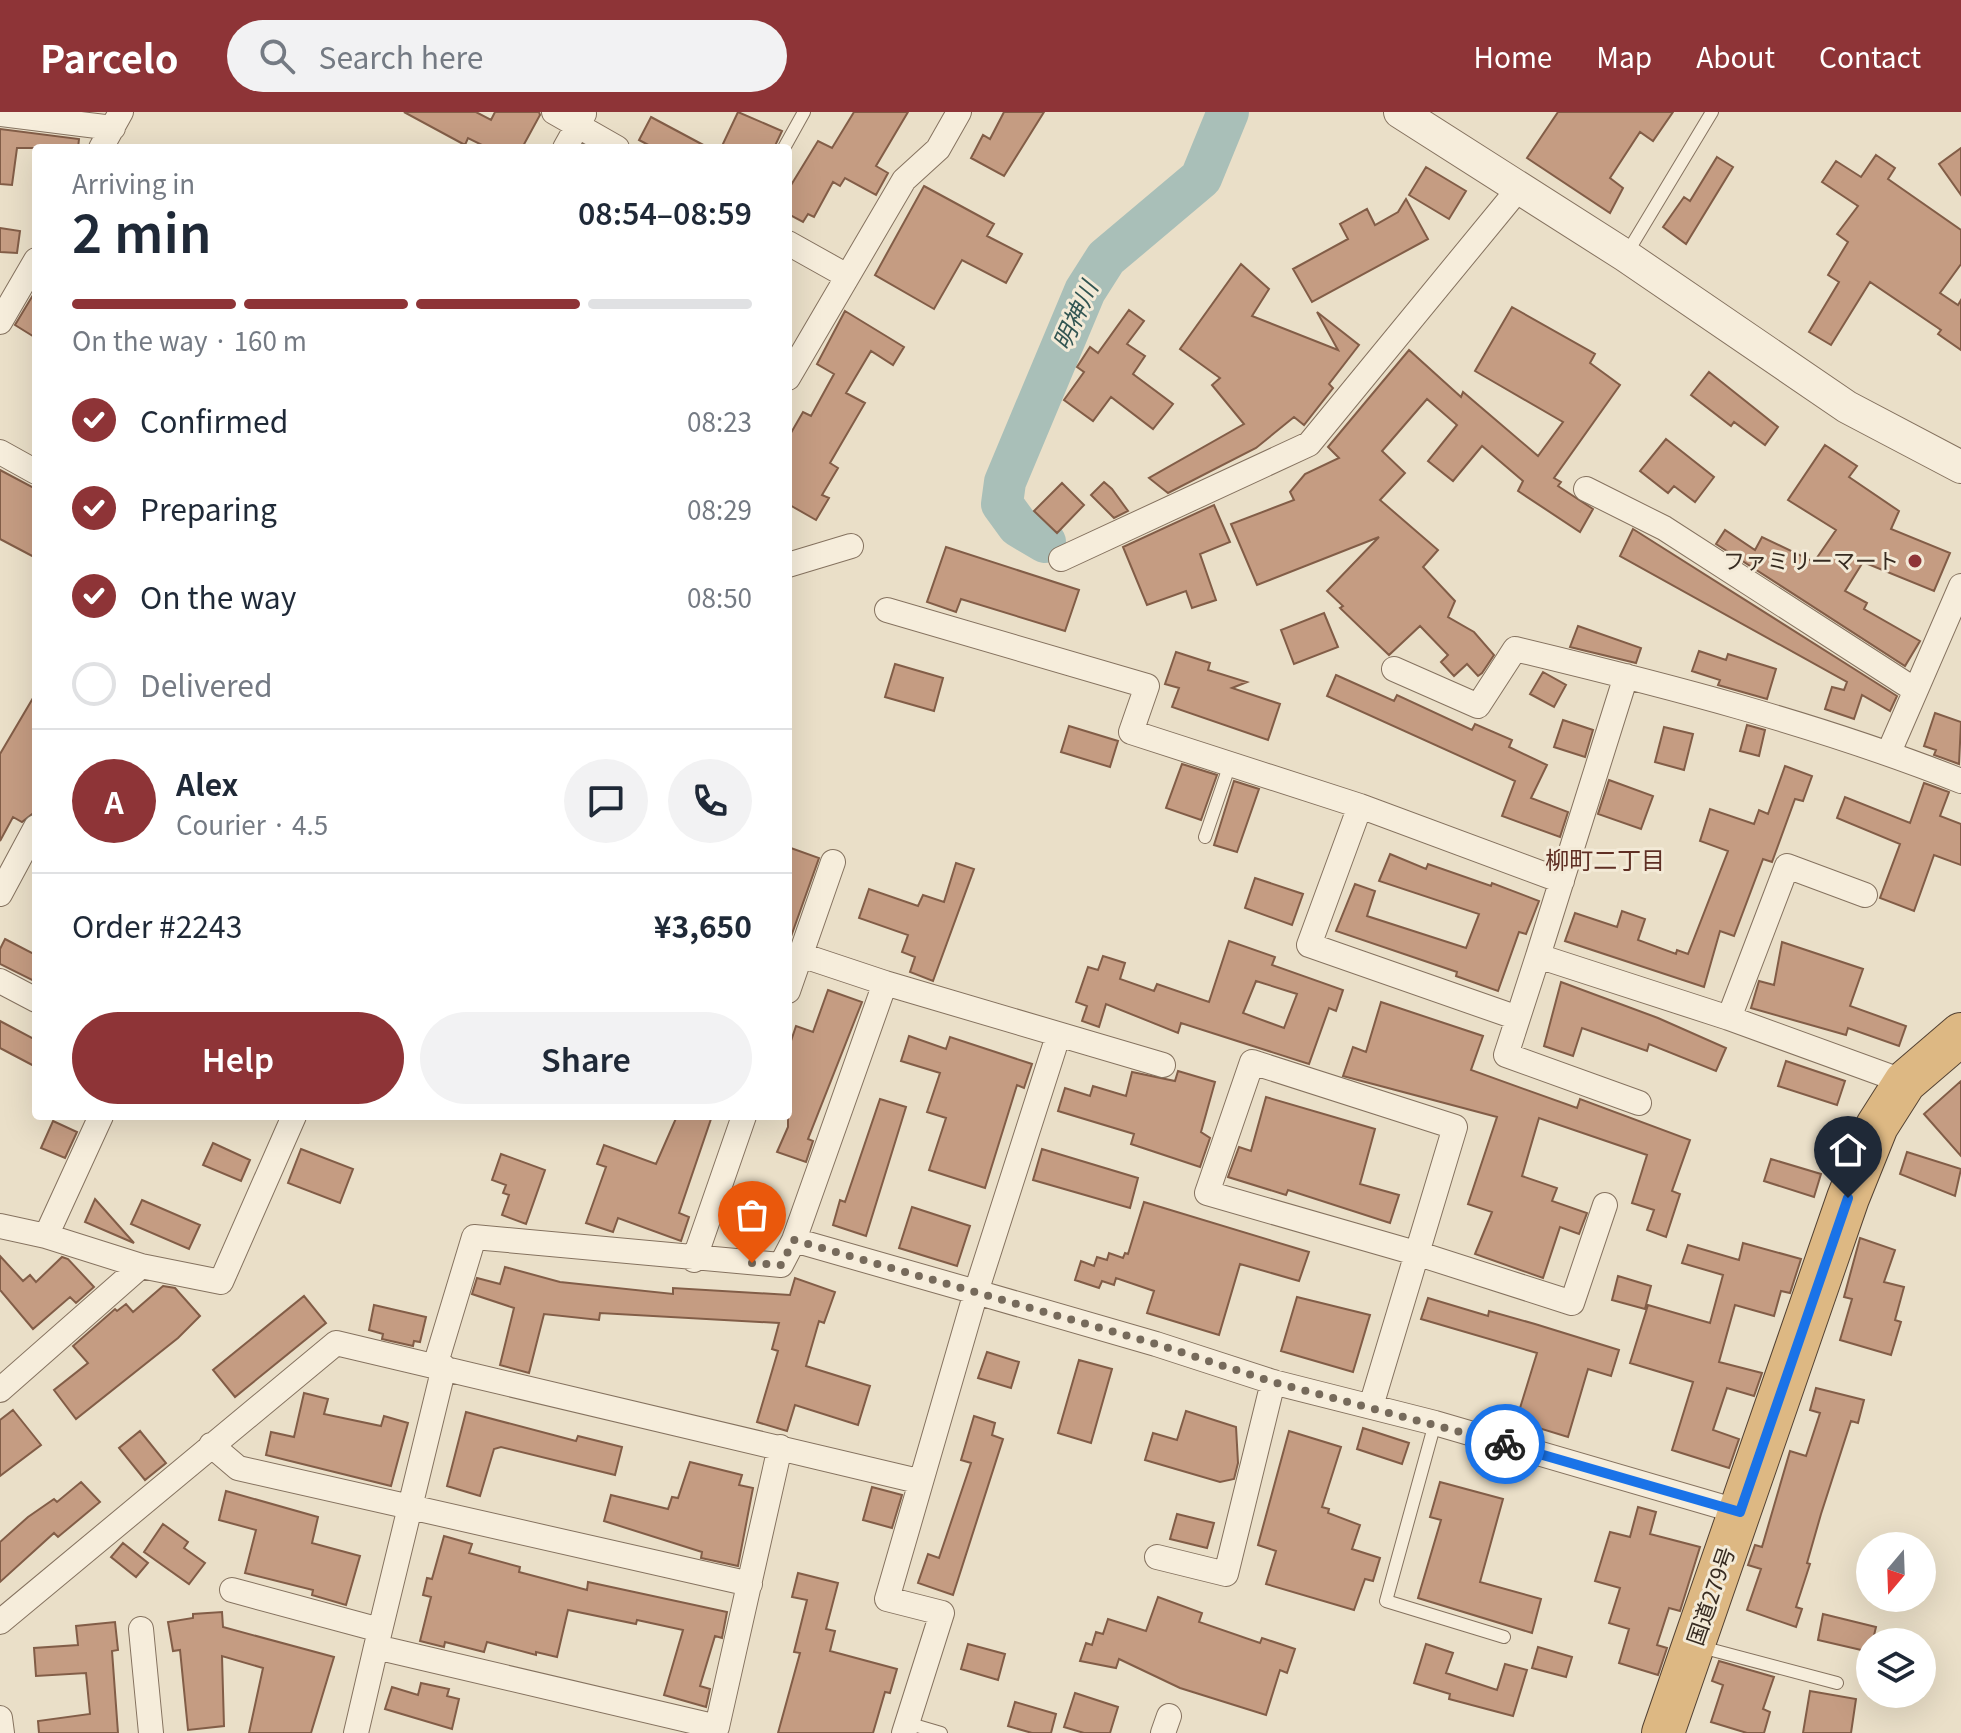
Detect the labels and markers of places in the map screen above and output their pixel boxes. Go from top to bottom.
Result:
place label: ファミリーマート [1723,543,1899,575]
marker: ファミリーマート [1906,552,1924,570]
pin [1814,1116,1882,1198]
pin [718,1181,786,1263]

